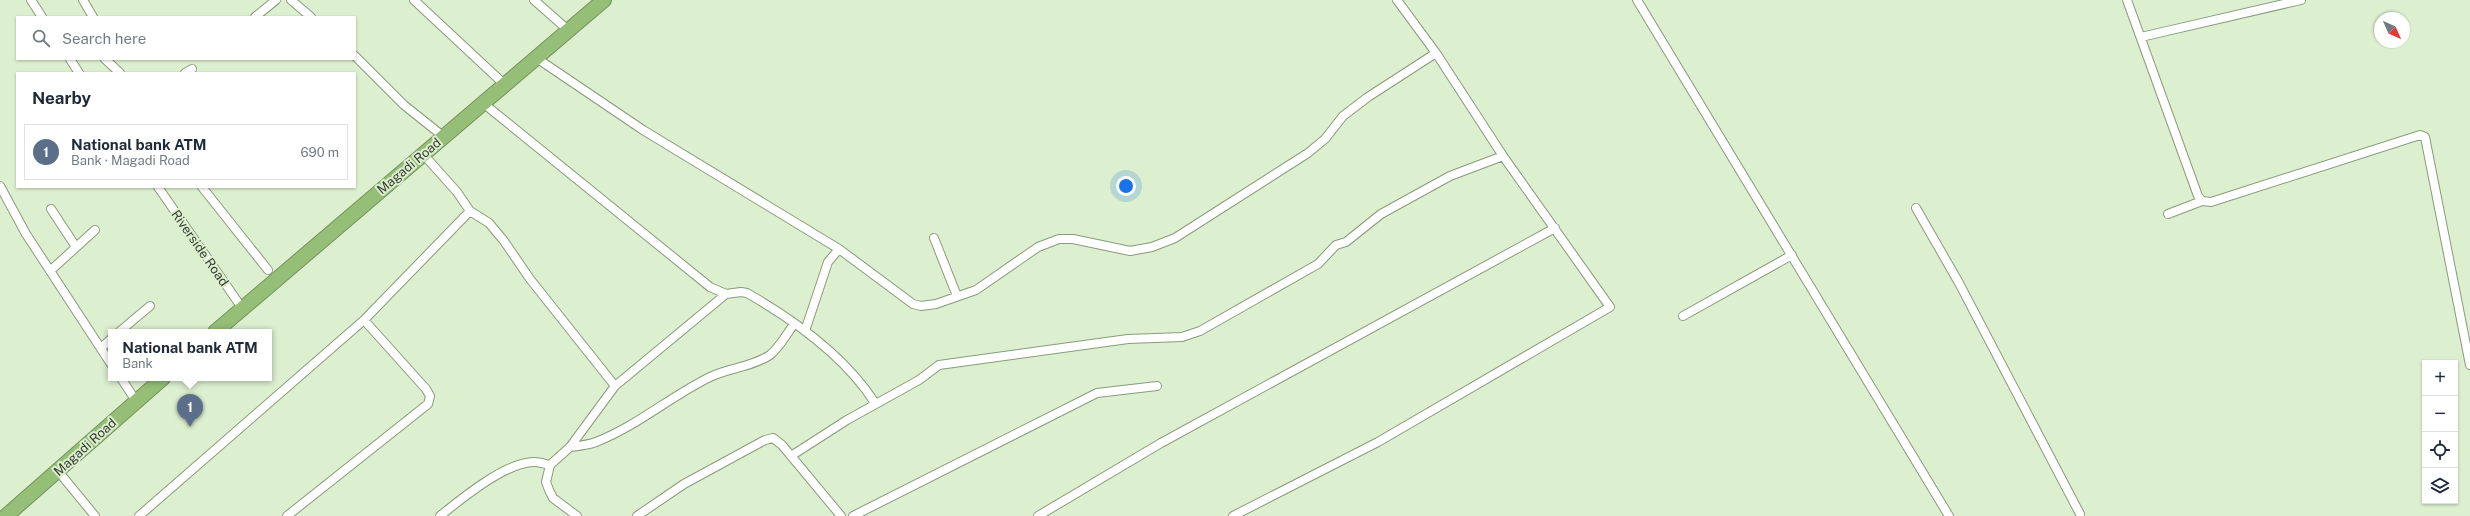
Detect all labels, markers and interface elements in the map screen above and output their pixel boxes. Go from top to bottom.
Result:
north arrow [2374,12,2410,48]
search box [16,16,356,60]
icon: search [30,27,52,49]
text: Search here [62,30,146,47]
text: Nearby [32,88,91,108]
street label: Magadi Road [374,135,444,197]
text: National bank ATM [71,136,207,153]
text: 1 [43,145,49,160]
text: 690 m [301,145,339,160]
text: Bank · Magadi Road [71,153,190,168]
your location [1116,176,1136,196]
street label: Riverside Road [168,207,232,289]
popup [108,329,272,381]
text: National bank ATM [122,339,258,356]
text: Bank [122,356,153,371]
map controls [2422,360,2458,504]
button: + [2422,360,2458,396]
pin: 1 [177,394,203,427]
button: − [2422,396,2458,432]
street label: Magadi Road [51,415,119,479]
button: locate [2422,432,2458,468]
button: layers [2422,468,2458,504]

